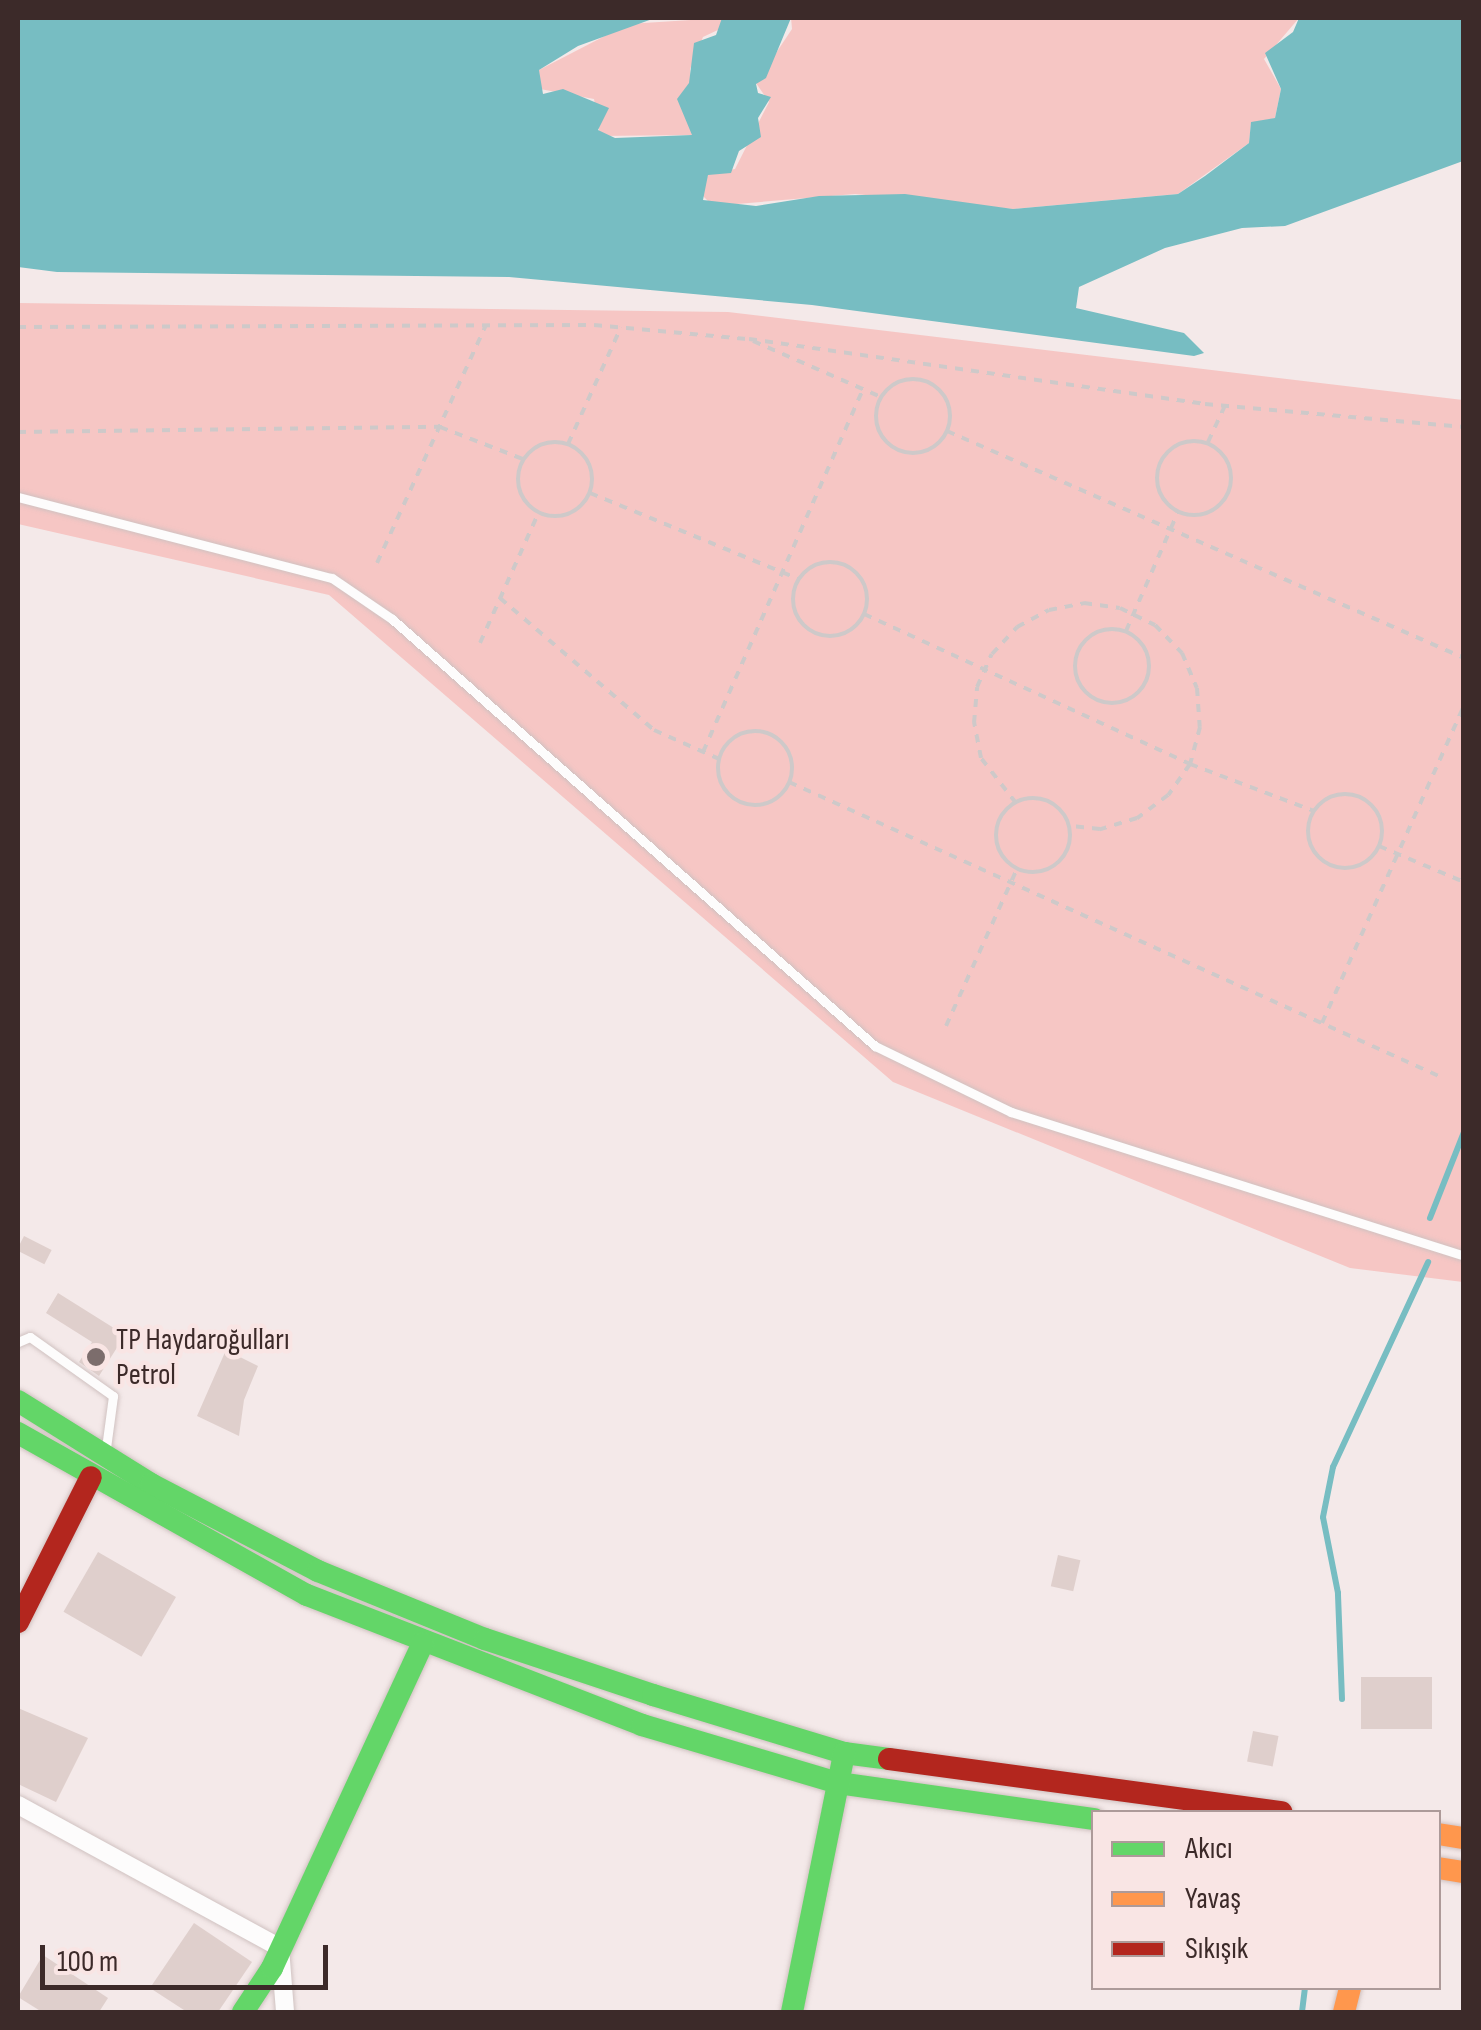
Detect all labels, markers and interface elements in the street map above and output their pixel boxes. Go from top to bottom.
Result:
place label: TP Haydaroğulları Petrol [116,1322,289,1392]
marker: TP Haydaroğulları Petrol [85,1346,107,1368]
legend [1091,1810,1441,1990]
text: Akıcı [1185,1831,1233,1867]
text: Yavaş [1185,1881,1241,1917]
scale bar [45,1925,332,1987]
text: Sıkışık [1185,1931,1248,1967]
text: 100 m [57,1944,118,1980]

